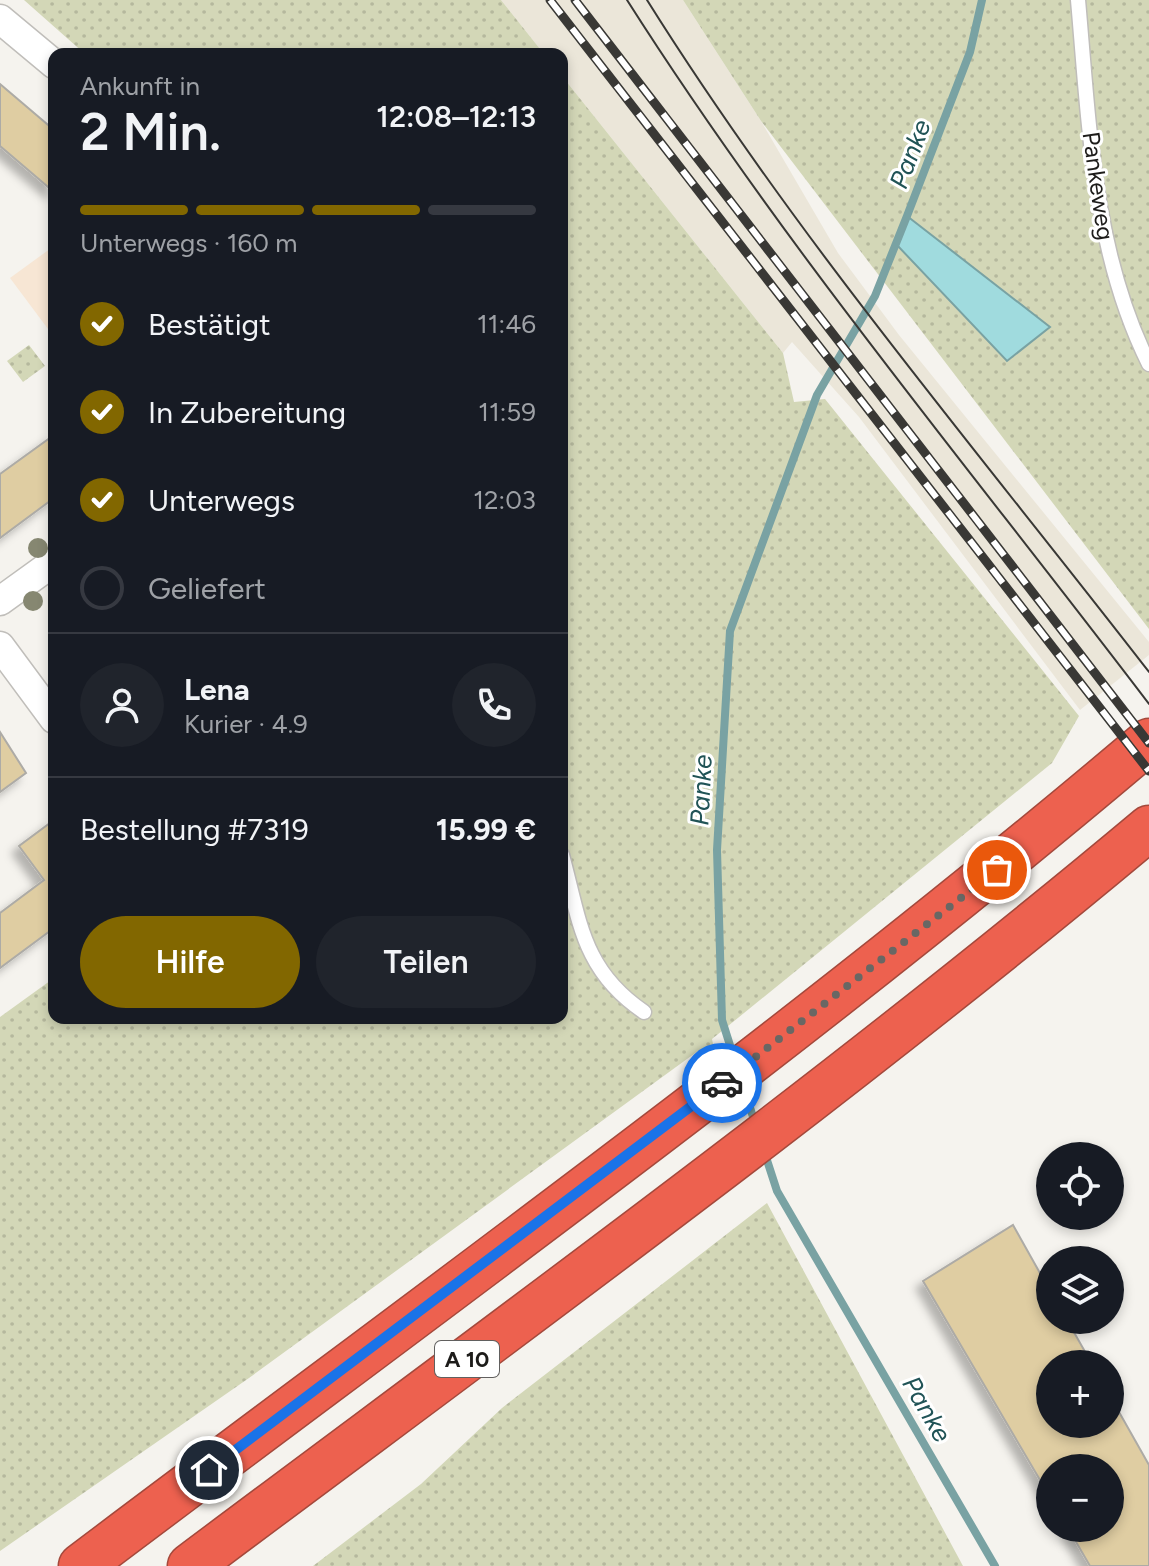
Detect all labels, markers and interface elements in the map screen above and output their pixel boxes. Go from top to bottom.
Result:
text: Ankunft in [80,70,200,102]
text: 12:08–12:13 [376,98,536,135]
text: 2 Min. [80,101,221,163]
water label: Panke [882,115,938,193]
street label: Pankeweg [1077,130,1120,242]
text: Unterwegs · 160 m [80,227,297,259]
icon: check [80,302,124,346]
text: Bestätigt [148,306,271,343]
text: 11:46 [477,308,536,340]
icon: check [80,390,124,434]
text: In Zubereitung [148,394,346,431]
text: 11:59 [478,396,536,428]
icon: check [80,478,124,522]
text: Unterwegs [148,482,295,519]
text: 12:03 [473,484,536,516]
text: Geliefert [148,570,266,607]
button: person [80,663,164,747]
button: phone [452,663,536,747]
text: Lena [184,671,250,708]
text: Kurier · 4.9 [184,708,308,740]
water label: Panke [683,754,719,826]
text: Bestellung #7319 [80,811,309,848]
text: 15.99 € [436,811,536,848]
pin [963,836,1031,904]
icon: bag [975,848,1019,892]
button: Hilfe [80,916,300,1008]
button: Teilen [316,916,536,1008]
courier [682,1043,762,1123]
icon: car [700,1061,744,1105]
map controls [1036,1142,1124,1542]
button: locate [1036,1142,1124,1230]
button: layers [1036,1246,1124,1334]
road number: A 10 [435,1341,499,1377]
button: + [1036,1350,1124,1438]
water label: Panke [895,1370,959,1448]
pin [175,1436,243,1504]
icon: home [187,1448,231,1492]
button: − [1036,1454,1124,1542]

